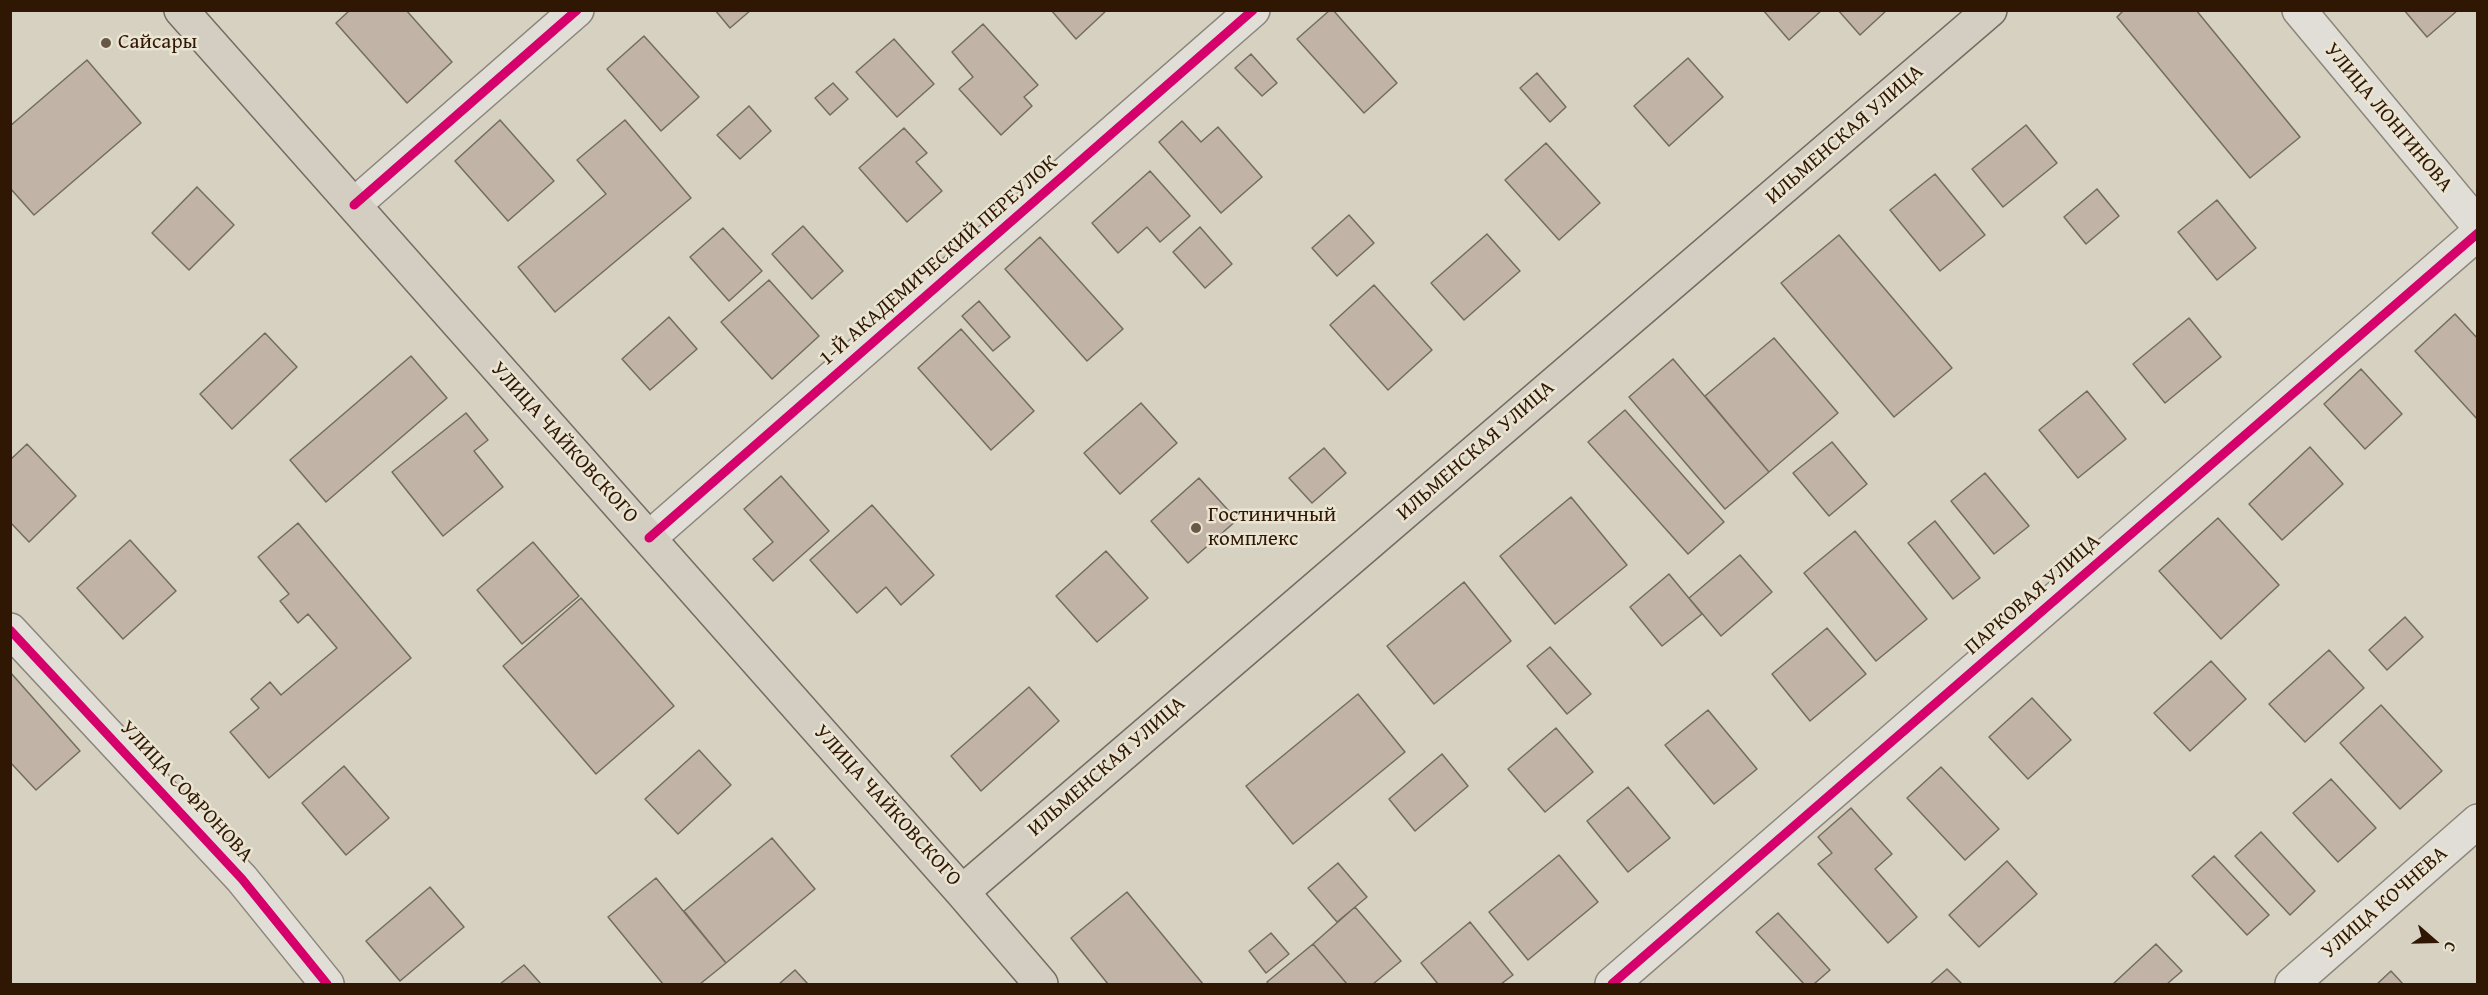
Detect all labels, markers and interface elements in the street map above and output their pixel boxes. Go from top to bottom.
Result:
place label: Сайсары [118,30,197,56]
marker: Сайсары [99,36,113,50]
street label: УЛИЦА ЛОНГИНОВА [2318,38,2458,198]
street label: ИЛЬМЕНСКАЯ УЛИЦА [1761,60,1929,210]
street label: 1-Й АКАДЕМИЧЕСКИЙ ПЕРЕУЛОК [815,151,1063,371]
street label: УЛИЦА ЧАЙКОВСКОГО [485,357,643,529]
street label: ИЛЬМЕНСКАЯ УЛИЦА [1392,376,1560,526]
place label: Гостиничный комплекс [1208,503,1336,553]
marker: Гостиничный комплекс [1189,521,1203,535]
street label: ПАРКОВАЯ УЛИЦА [1960,529,2106,661]
street label: ИЛЬМЕНСКАЯ УЛИЦА [1023,692,1191,842]
street label: УЛИЦА СОФРОНОВА [114,716,258,868]
street label: УЛИЦА ЧАЙКОВСКОГО [808,720,966,892]
street label: УЛИЦА КОЧНЕВА [2317,841,2453,965]
north arrow [2404,911,2464,971]
text: С [2438,939,2464,956]

